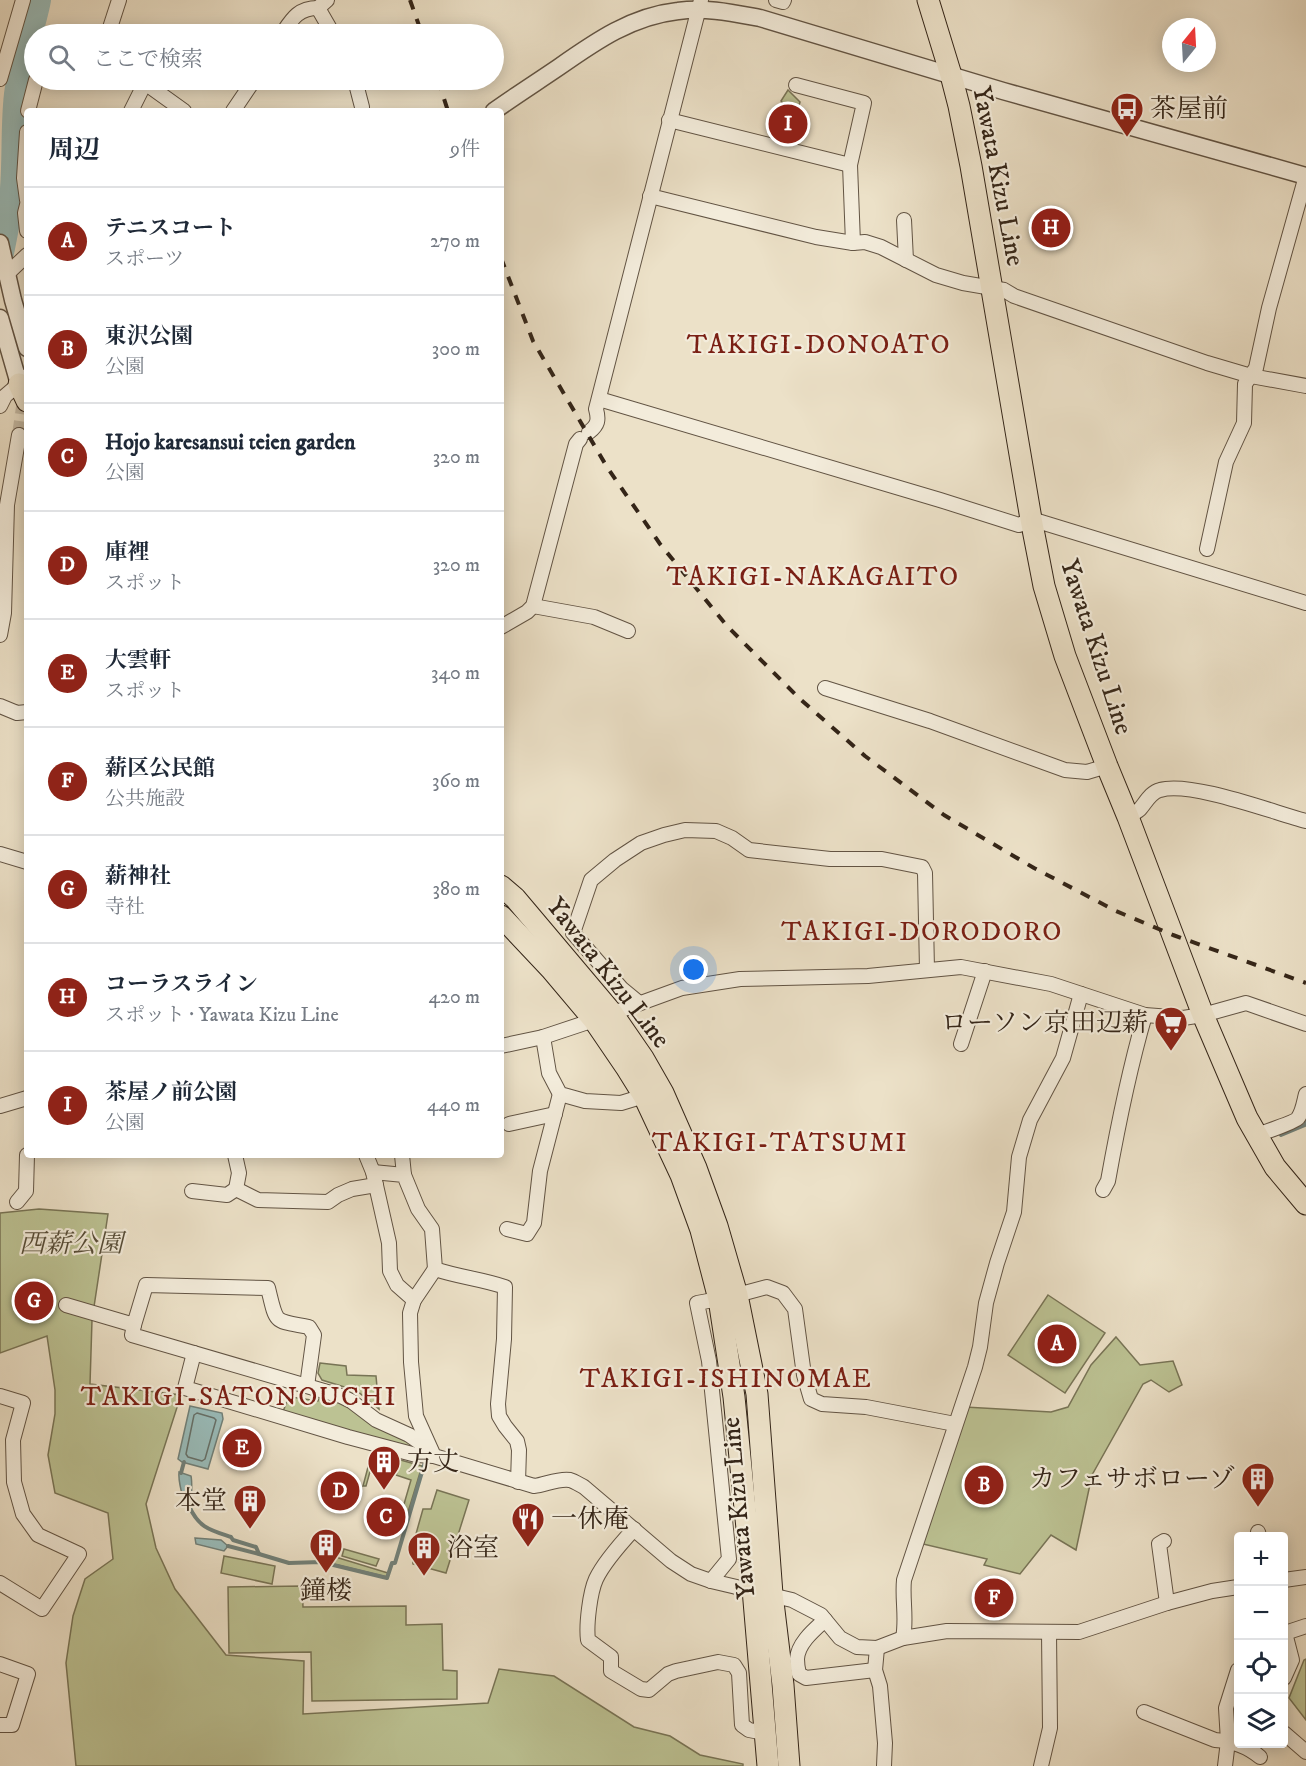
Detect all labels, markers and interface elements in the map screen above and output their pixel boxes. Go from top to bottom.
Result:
north arrow [1162,18,1216,72]
search box [24,24,504,90]
icon: search [45,41,78,74]
text: ここで検索 [93,46,203,73]
street label: Yawata Kizu Line [964,83,1032,269]
bus stop icon: 茶屋前 [1109,91,1145,138]
place label: 茶屋前 [1150,93,1228,126]
pin: I [768,102,808,146]
text: 周辺 [48,134,100,167]
text: 9件 [450,137,480,162]
pin: H [1032,206,1070,250]
text: テニスコート [105,215,236,242]
text: A [61,229,74,254]
text: 270 m [430,229,480,254]
text: スポーツ [105,247,184,272]
text: 東沢公園 [105,323,193,350]
district label: TAKIGI-DONOATO [687,328,951,362]
text: B [61,337,74,362]
text: 300 m [432,337,480,362]
text: 公園 [105,355,145,380]
text: Hojo karesansui teien garden [105,429,356,456]
text: C [61,445,74,470]
text: 320 m [433,445,480,470]
text: 公園 [105,461,145,486]
text: 庫裡 [105,539,149,566]
text: D [60,553,75,578]
text: 320 m [433,553,480,578]
street label: Yawata Kizu Line [1052,555,1140,739]
district label: TAKIGI-NAKAGAITO [666,560,960,594]
text: スポット [105,571,185,596]
text: 大雲軒 [105,647,171,674]
text: E [60,661,75,686]
text: 340 m [431,661,480,686]
text: スポット [105,679,185,704]
text: 薪区公民館 [105,755,215,782]
text: F [61,769,74,794]
text: 360 m [432,769,480,794]
text: 公共施設 [105,787,185,812]
text: 薪神社 [105,863,171,890]
text: G [61,877,74,902]
text: 380 m [432,877,480,902]
street label: Yawata Kizu Line [539,891,677,1055]
text: 寺社 [105,895,145,920]
district label: TAKIGI-DORODORO [781,915,1063,949]
your location [679,955,708,984]
text: コーラスライン [105,971,258,998]
text: H [59,985,76,1010]
text: 420 m [429,985,480,1010]
text: スポット · Yawata Kizu Line [105,1003,339,1028]
supermarket icon: ローソン京田辺薪 [1153,1005,1189,1052]
place label: ローソン京田辺薪 [941,1007,1148,1040]
text: 茶屋ノ前公園 [105,1079,237,1106]
text: I [63,1093,72,1118]
text: 440 m [427,1093,480,1118]
text: 公園 [105,1111,145,1136]
district label: TAKIGI-TATSUMI [652,1126,908,1160]
park label: 西薪公園 [19,1228,127,1261]
pin: G [15,1278,54,1324]
pin: A [1038,1322,1076,1366]
district label: TAKIGI-ISHINOMAE [580,1362,872,1396]
district label: TAKIGI-SATONOUCHI [81,1380,397,1414]
street label: Yawata Kizu Line [715,1416,763,1600]
pin: E [222,1426,262,1470]
building icon: 方丈 [366,1444,402,1491]
place label: 方丈 [407,1446,459,1479]
building icon: カフェサボローゾ [1240,1461,1276,1508]
pin: B [964,1462,1004,1508]
place label: カフェサボローゾ [1029,1463,1235,1496]
pin: D [320,1468,360,1514]
building icon: 本堂 [232,1483,268,1530]
place label: 本堂 [175,1485,227,1518]
pin: C [366,1494,406,1540]
restaurant icon: 一休庵 [510,1501,546,1548]
place label: 一休庵 [551,1503,629,1536]
building icon: 鐘楼 [308,1527,344,1574]
building icon: 浴室 [406,1530,442,1577]
place label: 浴室 [447,1532,499,1565]
map controls [1234,1532,1288,1748]
button: + [1234,1532,1288,1586]
place label: 鐘楼 [300,1575,352,1608]
pin: F [974,1576,1014,1620]
button: − [1234,1586,1288,1640]
button: locate [1234,1640,1288,1694]
button: layers [1234,1694,1288,1748]

